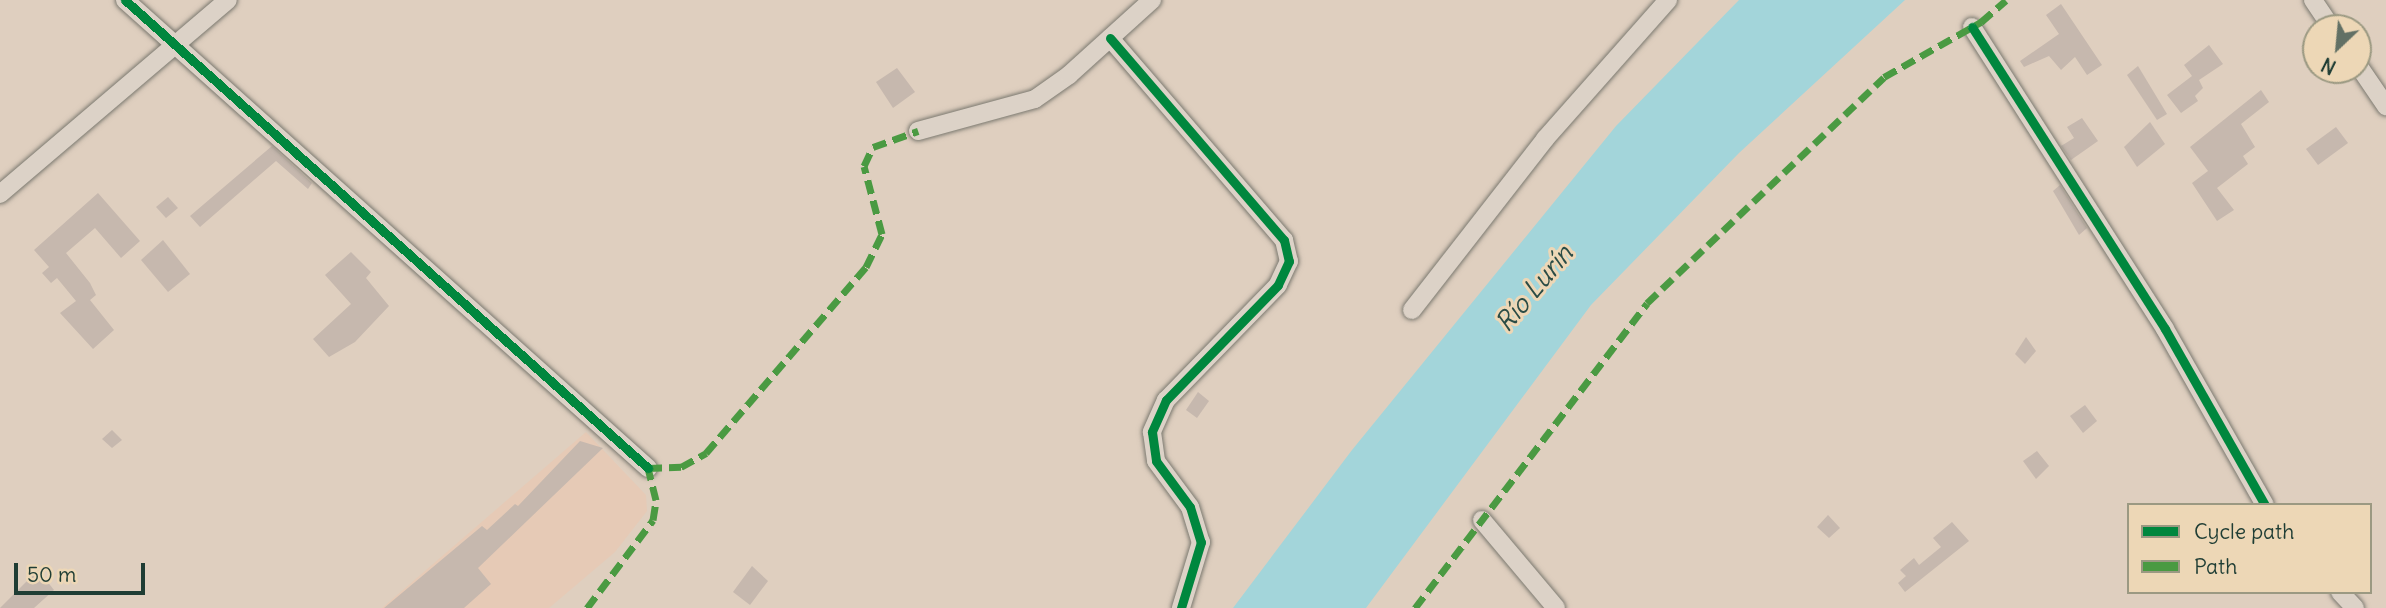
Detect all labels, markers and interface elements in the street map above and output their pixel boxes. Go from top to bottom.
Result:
north arrow [2302,14,2372,84]
text: N [2318,52,2340,80]
water label: Río Lurín [1489,238,1579,338]
legend [2127,503,2372,594]
text: Cycle path [2194,518,2294,545]
scale bar [18,548,149,592]
text: Path [2194,553,2237,580]
text: 50 m [27,561,76,588]

